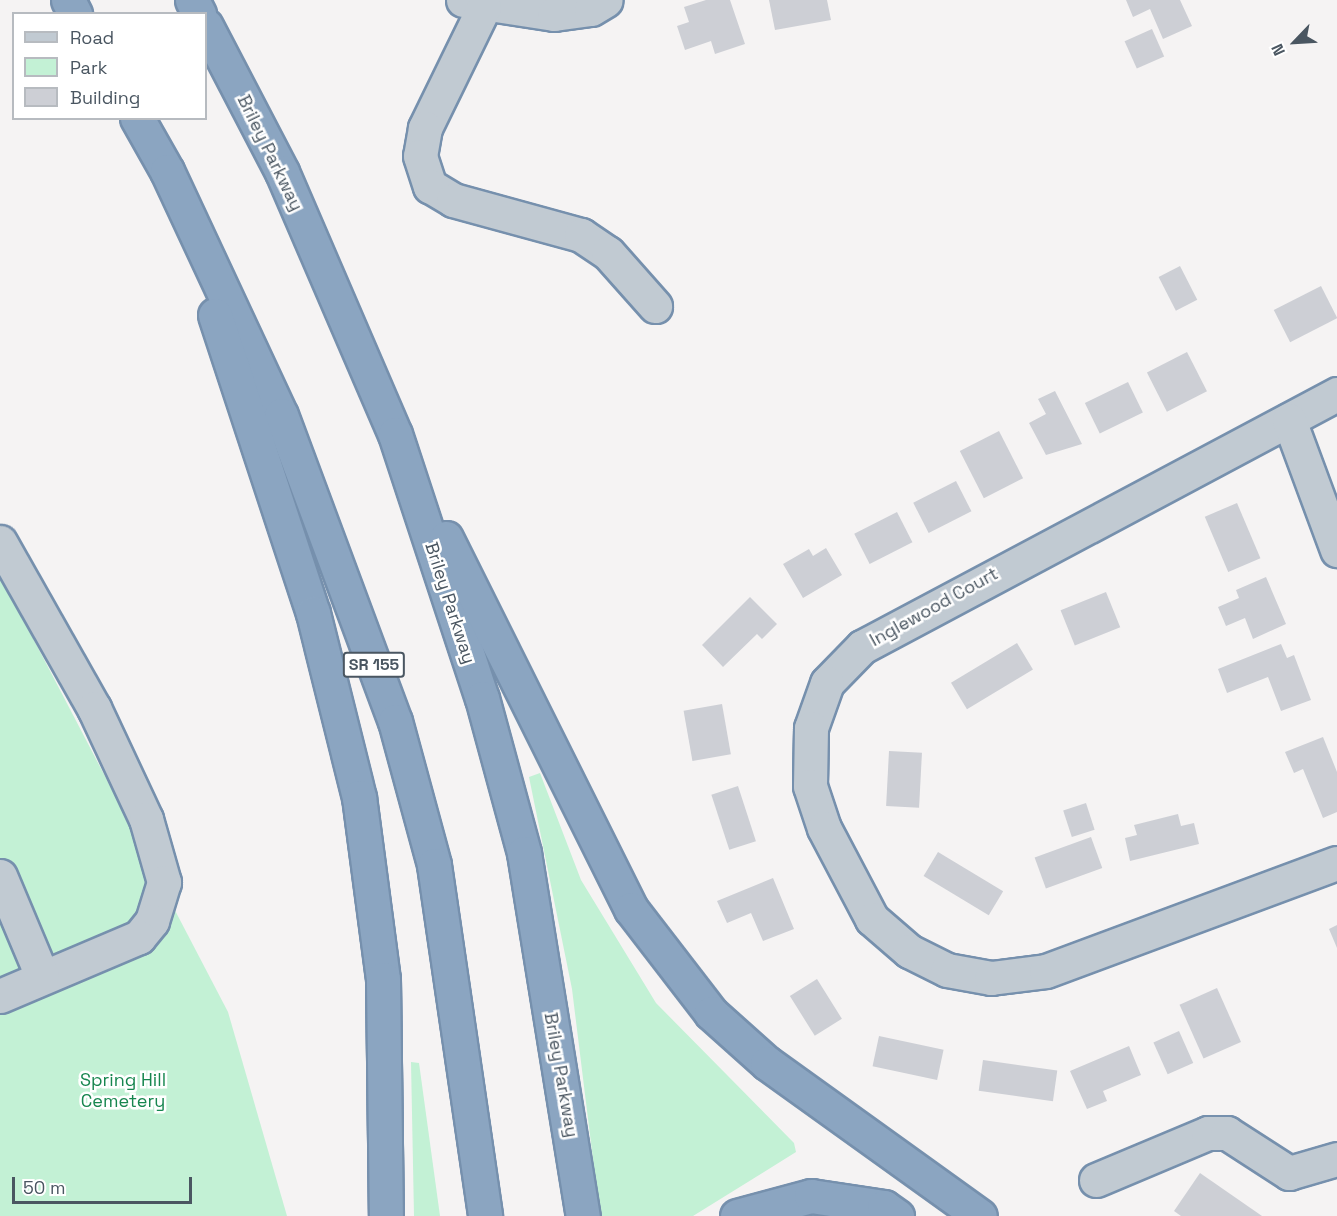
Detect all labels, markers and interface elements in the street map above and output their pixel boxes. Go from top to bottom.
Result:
legend [12,12,207,120]
north arrow [1265,12,1325,72]
text: Road [70,26,114,49]
text: N [1266,41,1290,59]
text: Park [70,56,107,79]
text: Building [70,86,140,109]
street label: Briley Parkway [233,91,307,215]
street label: Briley Parkway [420,539,480,667]
street label: Inglewood Court [866,563,1002,651]
road number: SR 155 [342,652,406,678]
street label: Briley Parkway [539,1011,583,1139]
park label: Spring Hill Cemetery [80,1070,166,1112]
scale bar [15,1165,195,1203]
text: 50 m [23,1176,65,1199]

